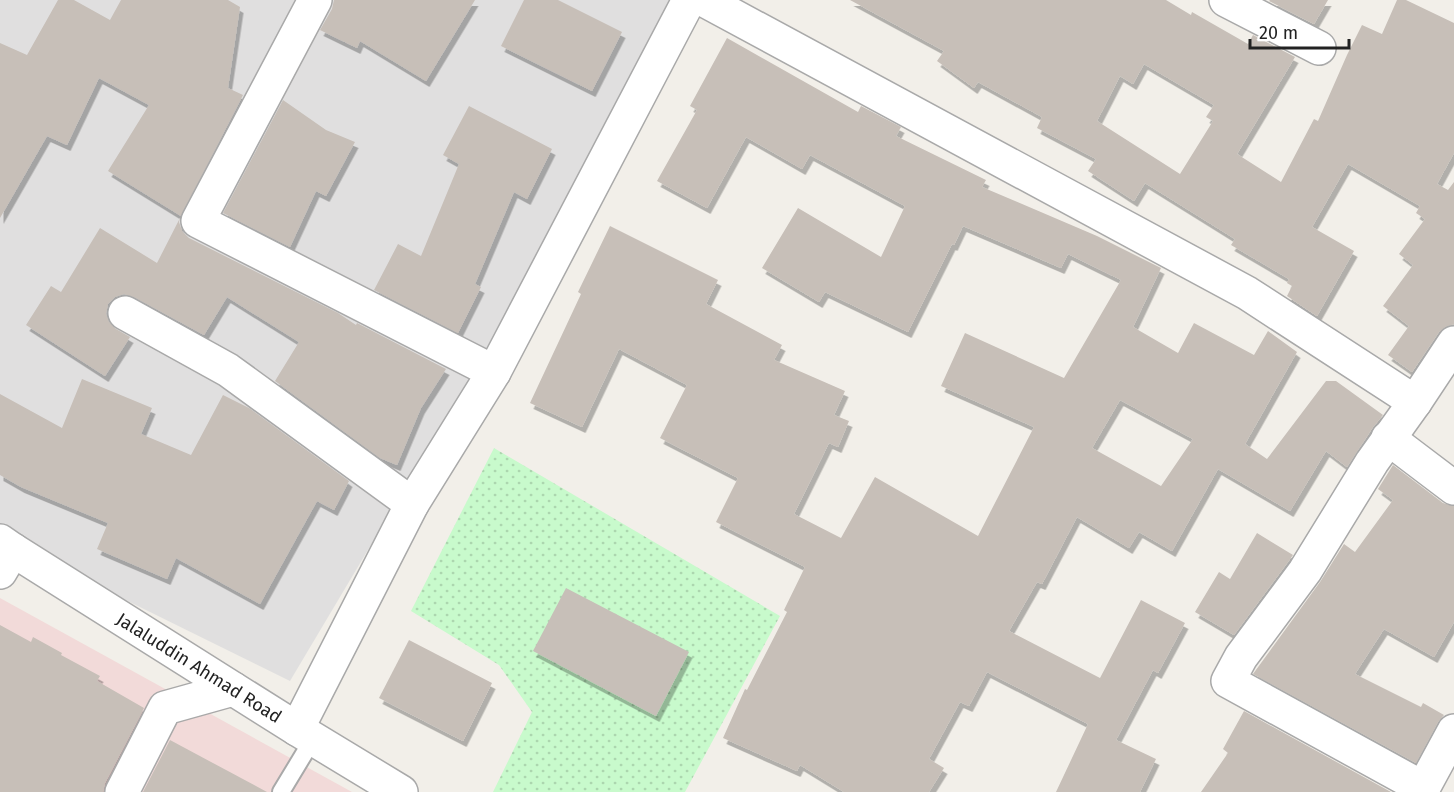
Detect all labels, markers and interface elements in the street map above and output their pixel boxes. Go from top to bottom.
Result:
scale bar [1250,12,1349,50]
text: 20 m [1259,22,1298,44]
street label: Jalaluddin Ahmad Road [112,608,286,728]

